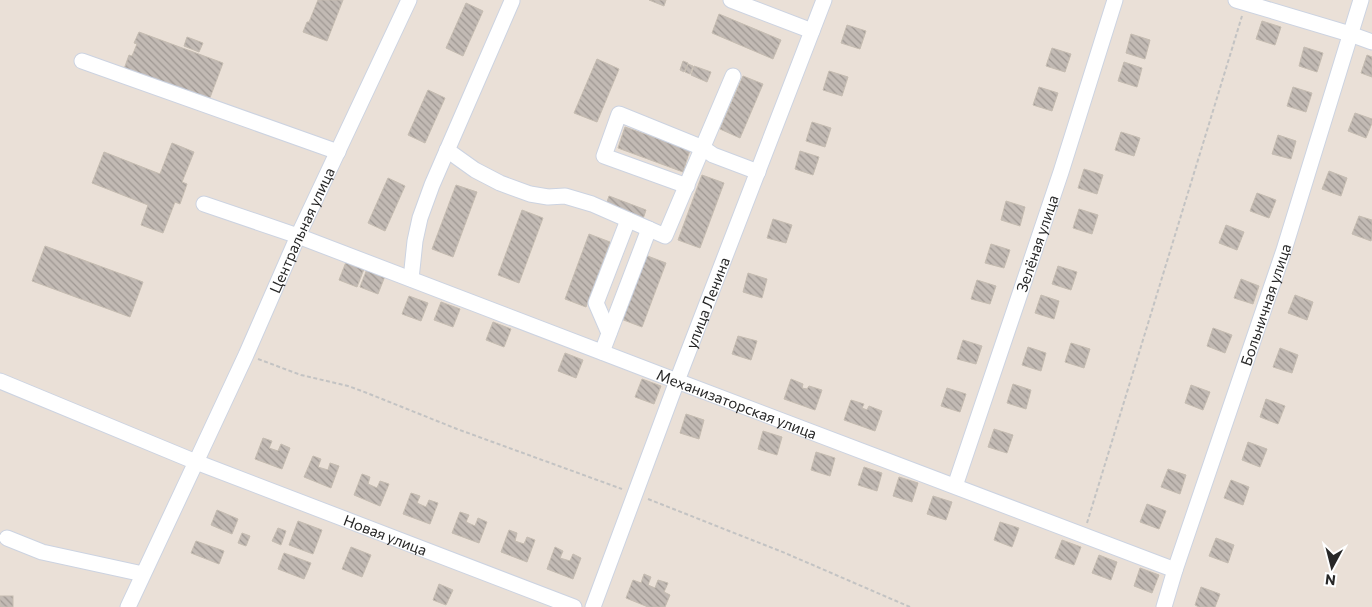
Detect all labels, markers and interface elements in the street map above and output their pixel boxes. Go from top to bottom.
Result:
street label: Центральная улица [265,164,338,296]
street label: Зелёная улица [1012,193,1062,294]
street label: Больничная улица [1236,241,1294,368]
street label: улица Ленина [681,254,733,351]
street label: Механизаторская улица [654,365,819,442]
street label: Новая улица [341,511,430,559]
north arrow [1307,542,1357,592]
text: N [1324,571,1337,589]

